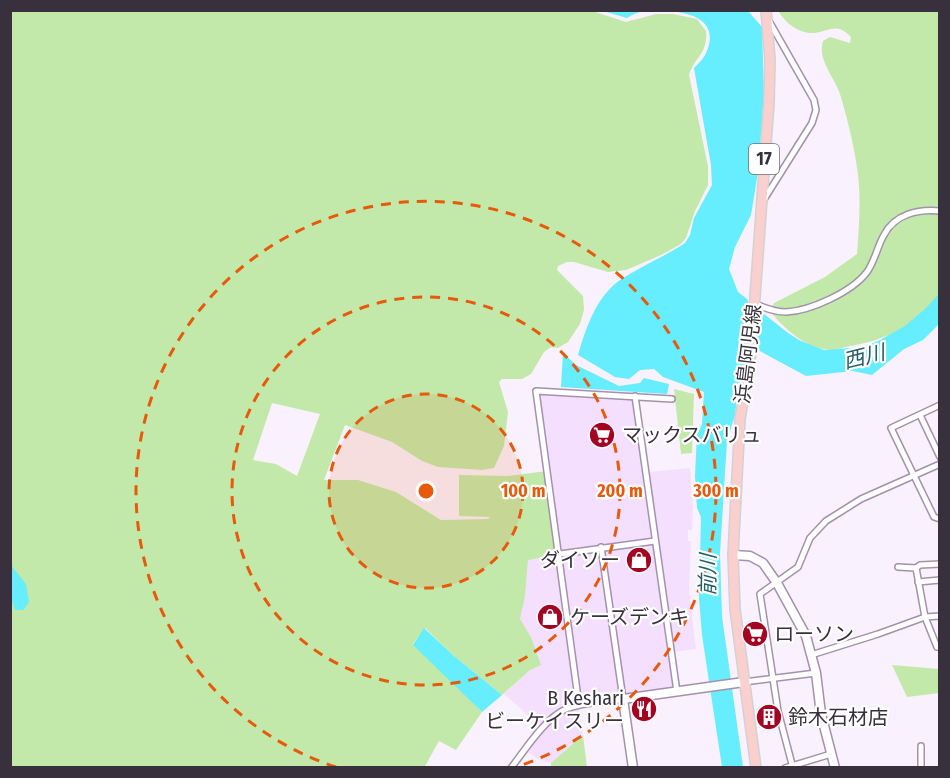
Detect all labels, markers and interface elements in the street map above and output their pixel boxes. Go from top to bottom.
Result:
road number: 17 [749,144,779,174]
street label: 浜島阿児線 [730,303,766,405]
water label: 西川 [840,339,889,375]
supermarket icon: マックスバリュ [587,420,617,450]
place label: マックスバリュ [622,423,761,447]
text: 100 m [501,480,545,502]
text: 200 m [596,480,643,502]
text: 300 m [692,480,739,502]
centre of rings [416,481,436,501]
shop icon: ダイソー [624,545,654,575]
place label: ダイソー [540,548,620,572]
water label: 前川 [695,552,721,596]
shop icon: ケーズデンキ [535,602,565,632]
place label: ケーズデンキ [570,605,689,629]
supermarket icon: ローソン [740,619,770,649]
place label: ローソン [774,622,854,646]
place label: B Keshari ビーケイスリー [485,686,624,733]
restaurant icon: B Keshari ビーケイスリー [629,694,659,724]
building icon: 鈴木石材店 [754,702,784,732]
place label: 鈴木石材店 [788,705,888,729]

